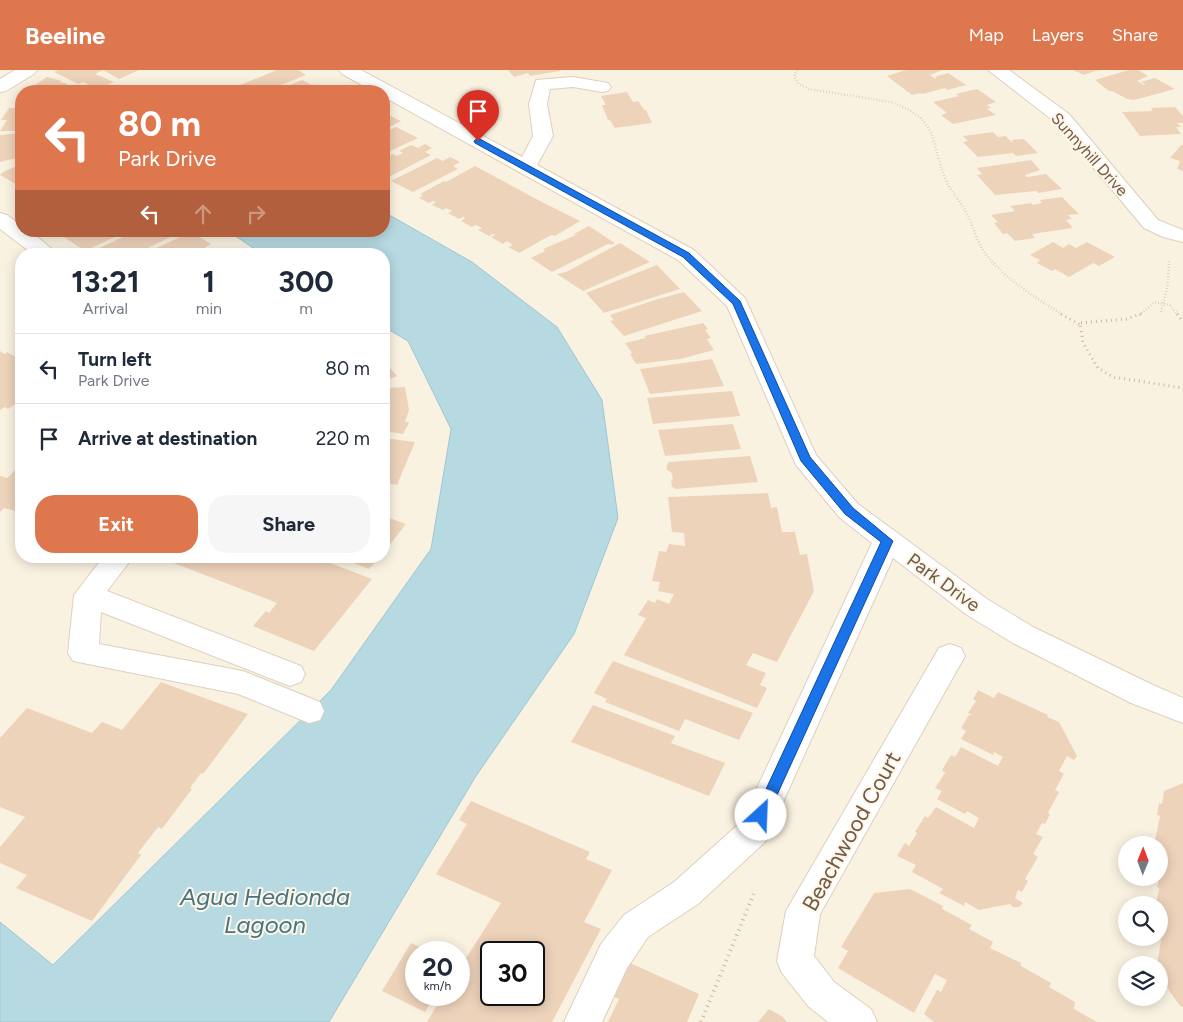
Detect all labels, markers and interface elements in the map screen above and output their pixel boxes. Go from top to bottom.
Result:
text: Beeline [25,21,105,50]
text: Map [969,24,1004,46]
text: Layers [1032,24,1084,46]
text: Share [1112,24,1158,46]
pin [457,90,499,141]
icon: arrive [464,97,492,125]
text: 80 m [118,103,201,145]
icon: left [35,105,100,170]
street label: Sunnyhill Drive [1047,109,1132,200]
text: Park Drive [118,145,216,172]
icon: left [136,200,164,228]
icon: ahead [189,200,217,228]
icon: right [242,200,270,228]
text: 13:21 [71,263,140,300]
text: 1 [203,263,215,300]
text: 300 [278,263,334,300]
text: Arrival [83,299,128,318]
text: min [196,299,222,318]
text: m [299,299,313,318]
text: Turn left [78,348,152,371]
icon: left [35,355,63,383]
text: 80 m [325,357,370,380]
text: Park Drive [78,371,149,390]
icon: arrive [35,425,63,453]
text: Arrive at destination [78,427,257,450]
text: 220 m [316,427,370,450]
button: Exit [35,495,198,553]
button: Share [208,495,370,553]
street label: Park Drive [903,548,985,617]
street label: Beachwood Court [796,747,906,916]
position arrow [734,788,786,840]
north arrow [1118,836,1168,886]
map controls [1118,836,1168,1006]
water label: Agua Hedionda Lagoon [179,882,350,939]
button: search [1118,896,1168,946]
speed limit sign: 30 [480,941,545,1006]
text: 20 [422,952,453,982]
button: layers [1118,956,1168,1006]
text: km/h [424,979,451,993]

